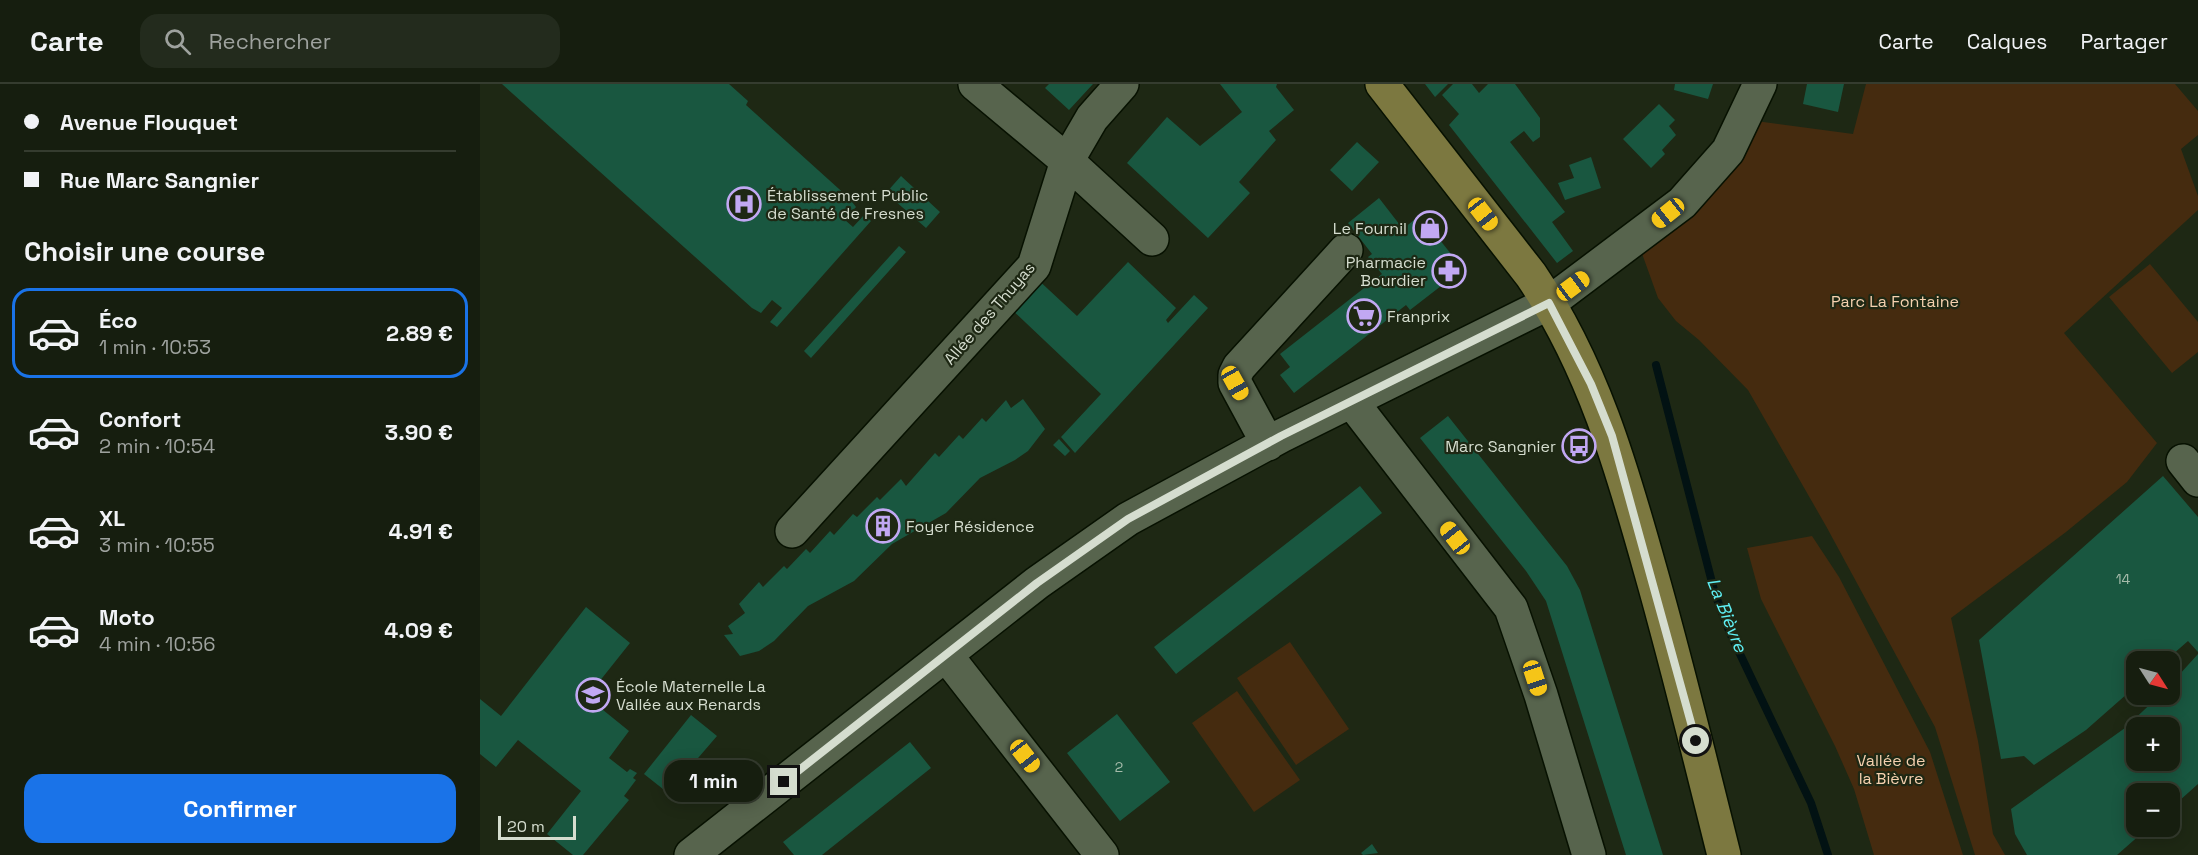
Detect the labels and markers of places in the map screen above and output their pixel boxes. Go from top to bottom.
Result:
place label: Établissement Public de Santé de Fresnes [767,185,928,224]
hospital icon: Établissement Public de Santé de Fresnes [726,186,762,222]
shop icon: Le Fournil [1412,210,1448,246]
place label: Le Fournil [1333,218,1407,239]
place label: Pharmacie Bourdier [1346,252,1426,291]
pharmacy icon: Pharmacie Bourdier [1431,253,1467,289]
supermarket icon: Franprix [1346,298,1382,334]
place label: Franprix [1387,306,1450,327]
bus stop icon: Marc Sangnier [1561,428,1597,464]
place label: Marc Sangnier [1445,436,1556,457]
building icon: Foyer Résidence [865,508,901,544]
place label: Foyer Résidence [906,516,1034,537]
place label: École Maternelle La Vallée aux Renards [616,676,766,715]
school or university icon: École Maternelle La Vallée aux Renards [575,677,611,713]

